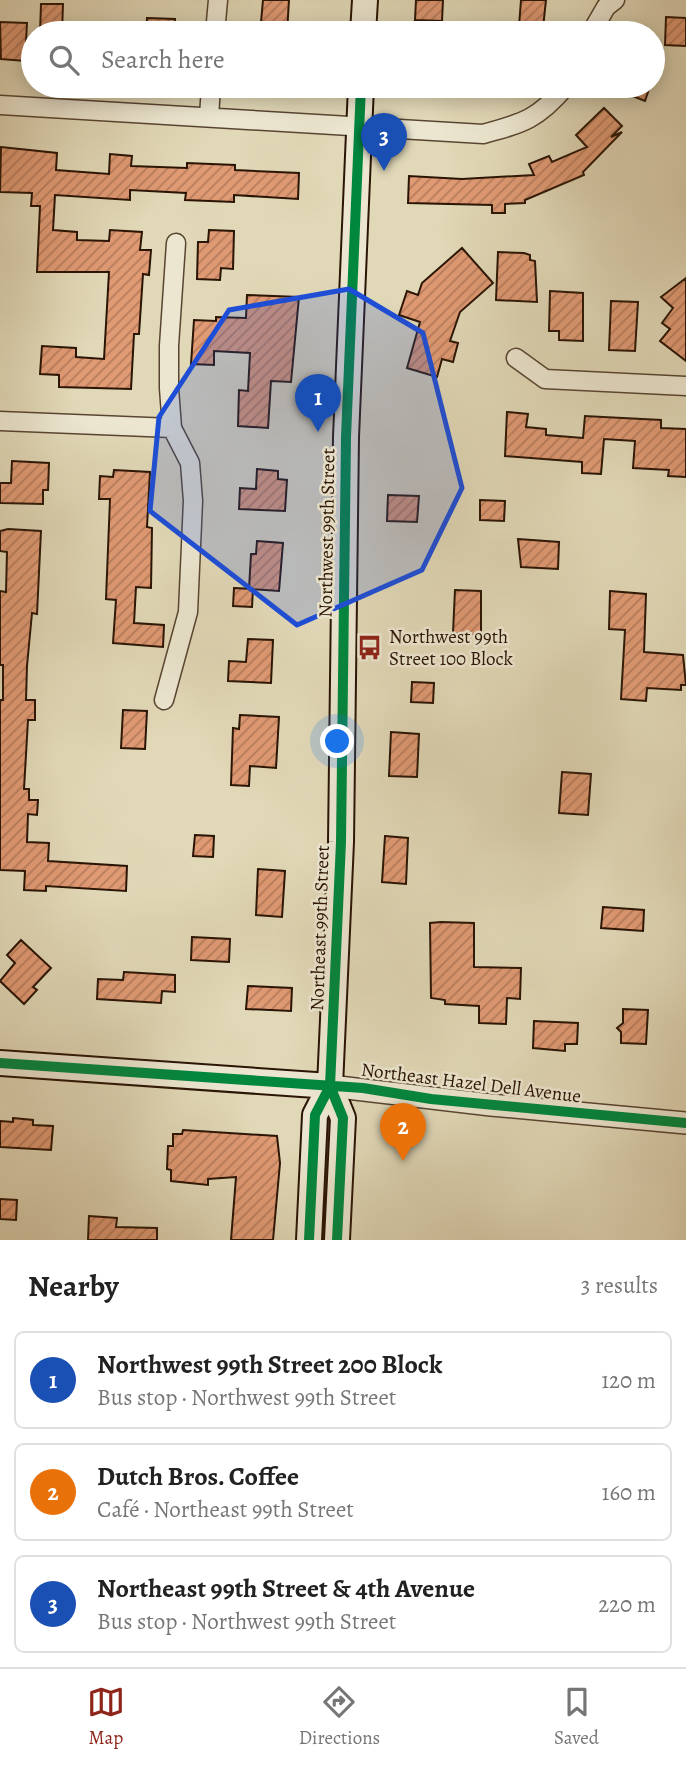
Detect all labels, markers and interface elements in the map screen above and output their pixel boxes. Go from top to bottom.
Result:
search box [21,21,665,98]
icon: search [45,41,83,79]
text: Search here [101,42,225,77]
pin: 3 [361,113,407,171]
pin: 1 [295,374,341,432]
street label: Northwest 99th Street [313,448,341,618]
place label: Northwest 99th Street 100 Block [389,624,513,672]
bus stop icon: Northwest 99th Street 100 Block [355,634,383,662]
your location [320,724,354,758]
street label: Northeast 99th Street [304,845,336,1011]
street label: Northeast Hazel Dell Avenue [360,1057,582,1109]
pin: 2 [380,1103,426,1161]
text: Nearby [28,1266,119,1306]
text: 3 results [581,1270,658,1301]
text: Northwest 99th Street 200 Block [97,1347,442,1382]
text: 1 [49,1365,57,1396]
text: 120 m [601,1365,656,1396]
text: Bus stop · Northwest 99th Street [97,1382,396,1413]
text: Dutch Bros. Coffee [97,1459,299,1494]
text: 2 [47,1477,59,1508]
text: 160 m [602,1477,656,1508]
text: Café · Northeast 99th Street [97,1494,354,1525]
text: Northeast 99th Street & 4th Avenue [97,1571,475,1606]
text: 3 [48,1589,58,1620]
text: 220 m [598,1589,656,1620]
text: Bus stop · Northwest 99th Street [97,1606,396,1637]
tab: Map [87,1683,125,1751]
tab: Directions [299,1683,380,1751]
tab: Saved [554,1683,599,1751]

